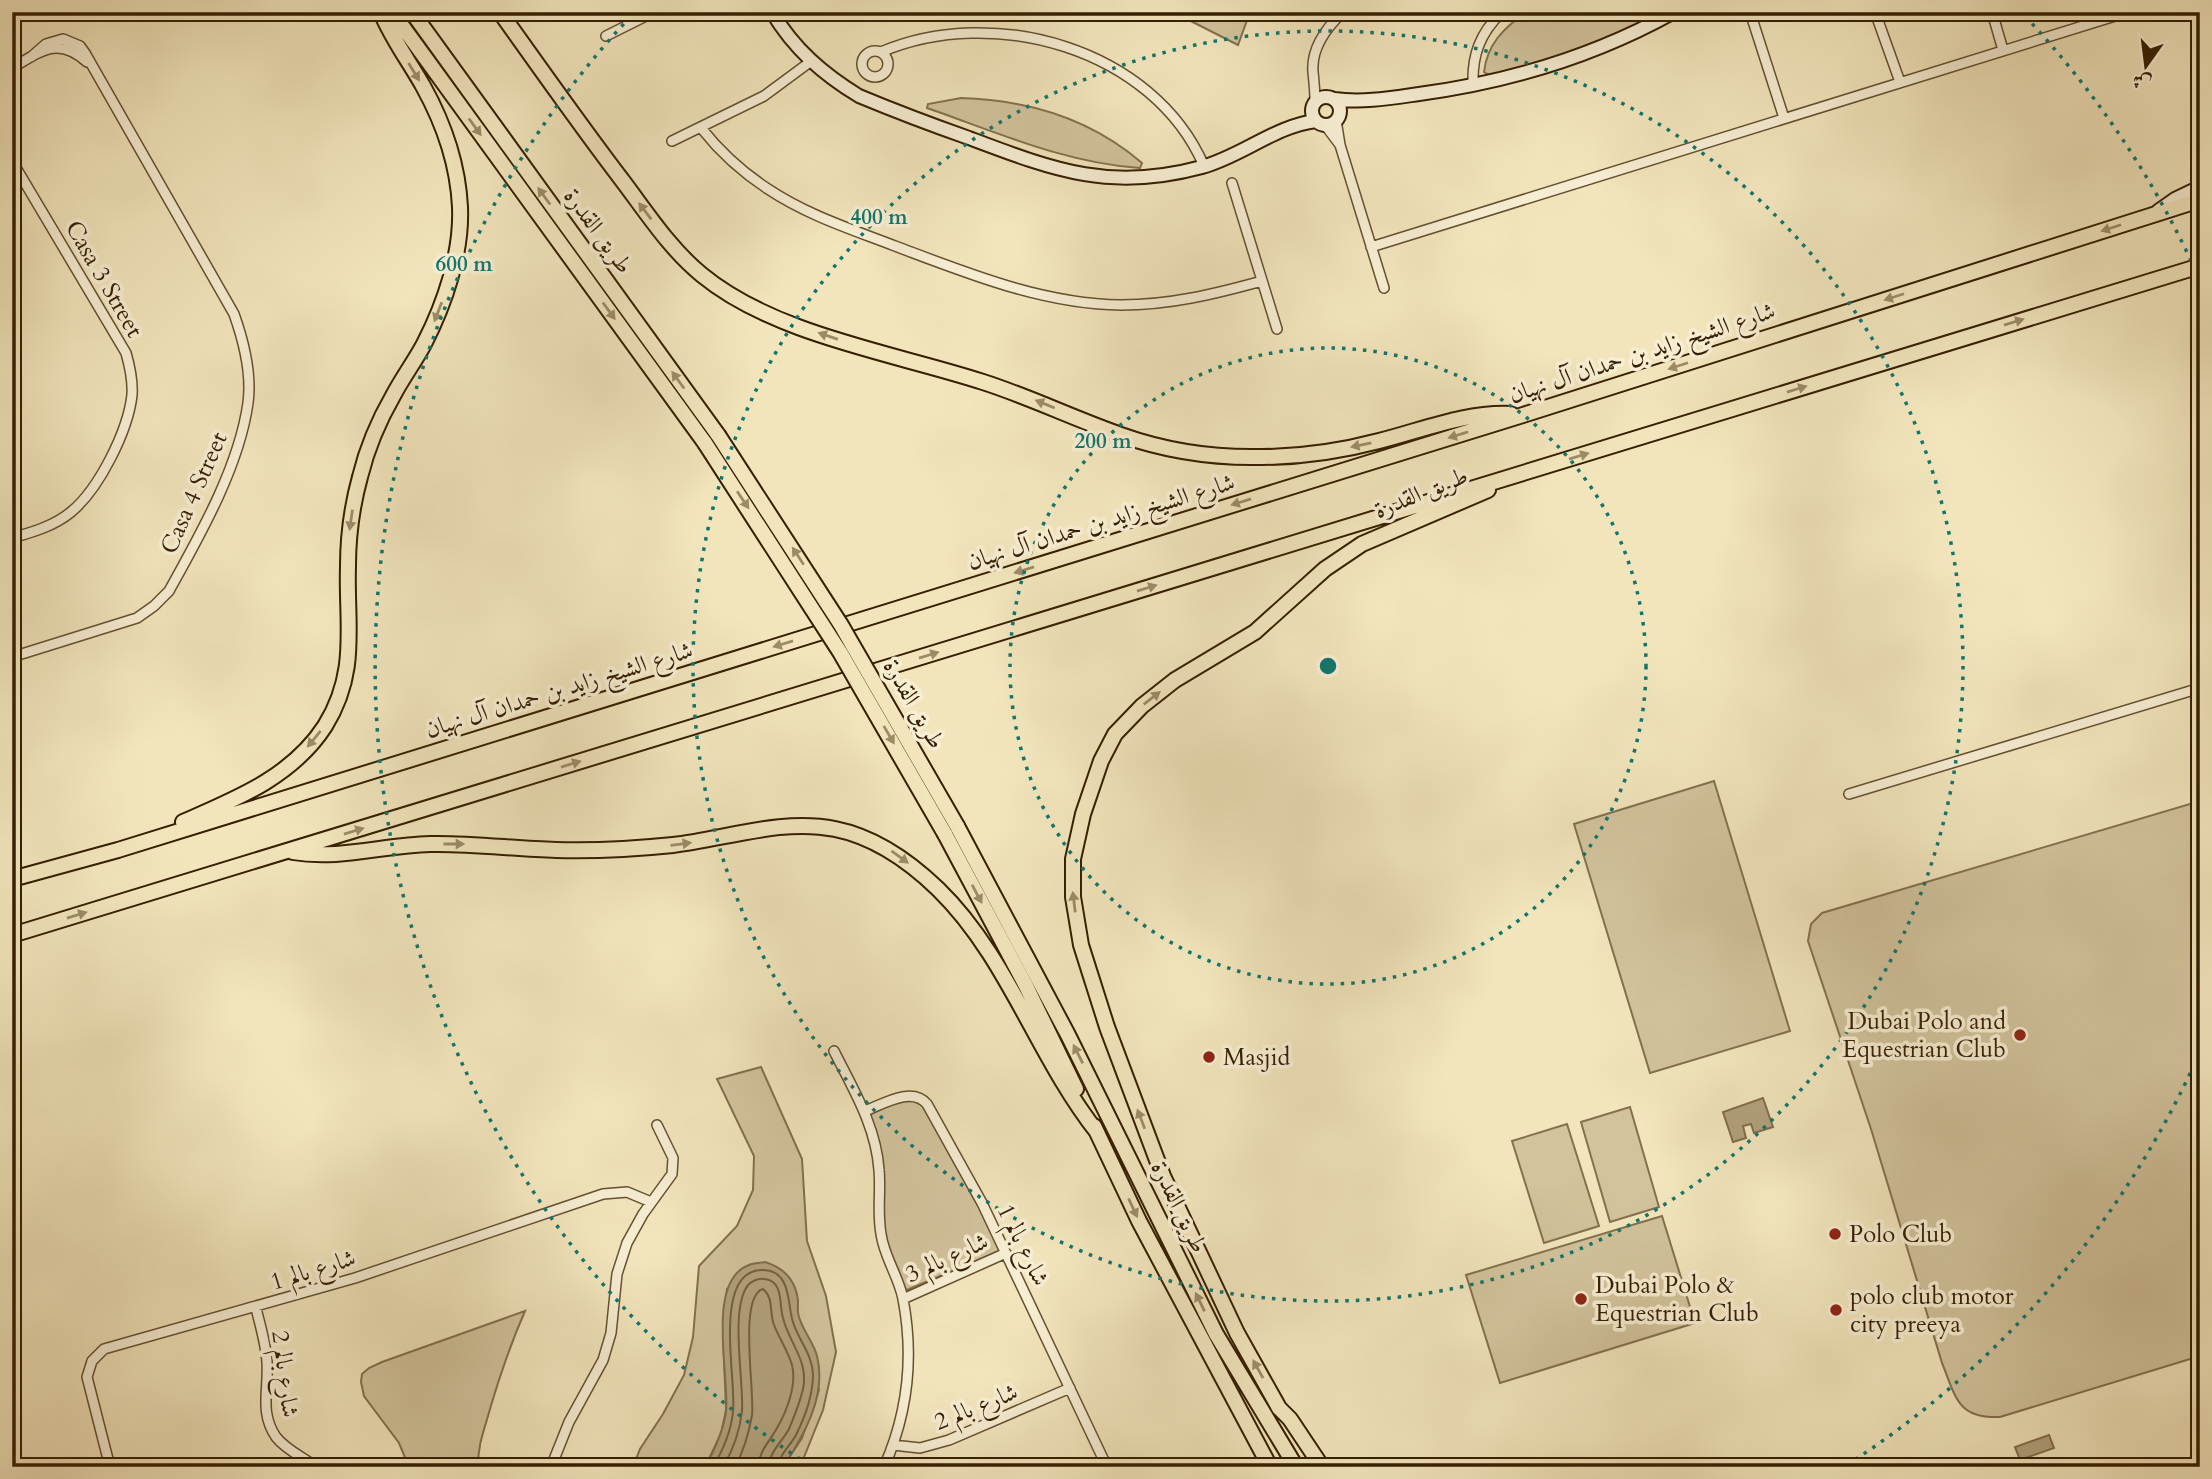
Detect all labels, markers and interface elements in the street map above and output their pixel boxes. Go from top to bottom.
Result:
north arrow [2110,32,2180,102]
one-way arrow [408,62,421,81]
text: ش [2130,67,2154,96]
one-way arrow [467,118,481,136]
street label: طريق القدرة [556,181,640,281]
one-way arrow [537,187,551,205]
one-way arrow [638,201,652,220]
text: 400 m [850,203,908,232]
street label: Casa 3 Street [57,214,151,344]
one-way arrow [2101,224,2122,234]
text: 600 m [435,250,493,279]
one-way arrow [1884,292,1905,303]
street label: شارع الشيخ زايد بن حمدان آل نهيان [1505,294,1781,415]
one-way arrow [433,302,444,323]
one-way arrow [602,302,616,320]
one-way arrow [2004,317,2025,327]
one-way arrow [818,330,839,341]
one-way arrow [1667,361,1688,372]
one-way arrow [671,371,685,389]
one-way arrow [1787,383,1808,394]
one-way arrow [1035,399,1056,410]
street label: Casa 4 Street [152,427,236,559]
text: 200 m [1074,427,1132,456]
one-way arrow [1447,430,1468,441]
one-way arrow [1350,440,1372,451]
one-way arrow [1569,450,1590,460]
street label: طريق القدرة [1369,459,1473,527]
street label: شارع الشيخ زايد بن حمدان آل نهيان [963,466,1240,582]
one-way arrow [737,490,750,510]
one-way arrow [1230,498,1251,508]
one-way arrow [346,509,357,531]
one-way arrow [792,547,805,566]
one-way arrow [1013,565,1034,575]
one-way arrow [1137,583,1158,593]
street label: شارع الشيخ زايد بن حمدان آل نهيان [421,634,698,750]
one-way arrow [772,640,793,650]
one-way arrow [919,649,940,659]
street label: طريق القدرة [875,653,953,755]
centre of rings [1316,654,1340,678]
one-way arrow [1142,690,1160,705]
one-way arrow [883,725,896,744]
one-way arrow [307,730,322,748]
one-way arrow [561,759,582,769]
one-way arrow [343,825,364,836]
one-way arrow [443,838,465,850]
one-way arrow [670,838,692,849]
one-way arrow [891,850,909,864]
one-way arrow [971,885,983,905]
one-way arrow [1069,891,1080,913]
one-way arrow [67,909,88,919]
place label: Dubai Polo and Equestrian Club [1842,1005,2006,1066]
marker: Dubai Polo and Equestrian Club [2012,1027,2028,1043]
place label: Masjid [1223,1041,1291,1074]
one-way arrow [1072,1044,1083,1064]
marker: Masjid [1201,1049,1217,1065]
one-way arrow [1135,1108,1146,1129]
street label: طريق القدرة [1143,1155,1215,1259]
street label: شارع بالم 1 [985,1198,1057,1293]
one-way arrow [1127,1198,1139,1218]
place label: Polo Club [1849,1218,1952,1251]
street label: شارع بالم 3 [900,1225,995,1295]
marker: Polo Club [1827,1226,1843,1242]
street label: شارع بالم 1 [266,1241,361,1302]
place label: Dubai Polo & Equestrian Club [1595,1269,1759,1330]
place label: polo club motor city preeya [1850,1280,2014,1341]
marker: Dubai Polo & Equestrian Club [1573,1291,1589,1307]
one-way arrow [1194,1292,1206,1312]
marker: polo club motor city preeya [1828,1302,1844,1318]
street label: شارع بالم 2 [259,1329,307,1420]
one-way arrow [1252,1360,1264,1379]
street label: شارع بالم 2 [929,1375,1024,1442]

